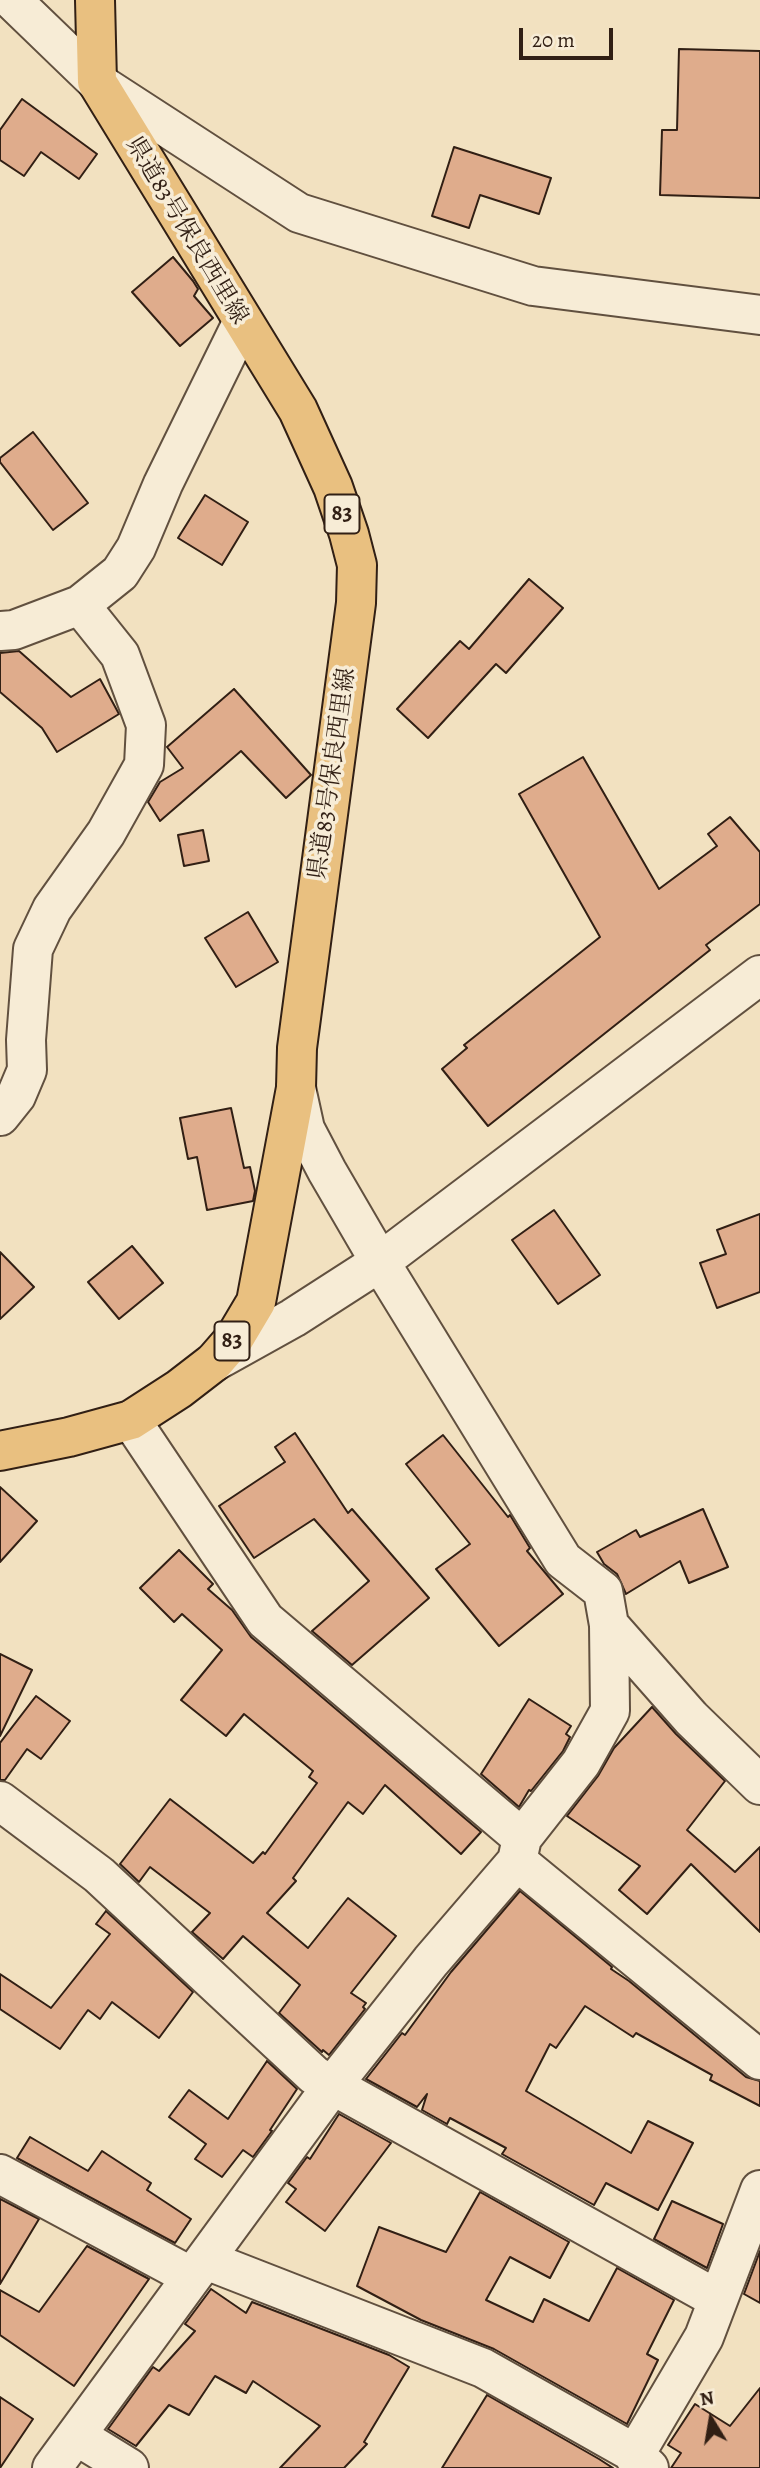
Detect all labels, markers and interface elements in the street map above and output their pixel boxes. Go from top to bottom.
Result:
scale bar [522,14,616,58]
text: 20 m [532,26,575,54]
street label: 県道83号保良西里線 [119,132,253,330]
road number: 83 [324,494,360,534]
street label: 県道83号保良西里線 [304,666,362,882]
road number: 83 [215,1322,250,1360]
north arrow [676,2384,746,2454]
text: N [698,2384,716,2412]

